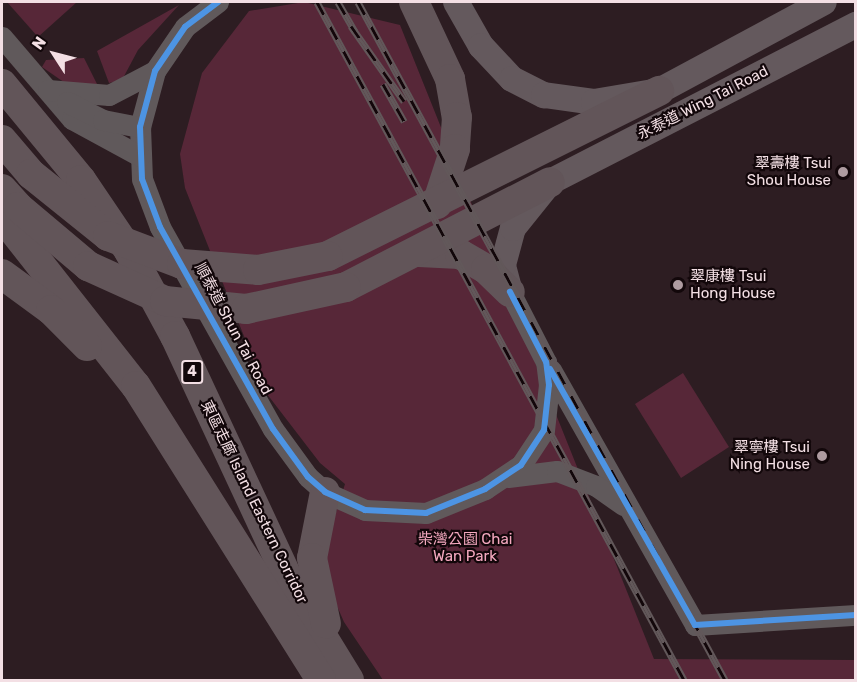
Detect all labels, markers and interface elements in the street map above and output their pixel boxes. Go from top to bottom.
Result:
north arrow [24,24,84,84]
text: N [28,33,50,53]
street label: 永泰道 Wing Tai Road [635,62,771,144]
place label: 翠壽樓 Tsui Shou House [747,154,831,189]
marker: 翠壽樓 Tsui Shou House [836,165,850,179]
street label: 順泰道 Shun Tai Road [190,260,276,398]
place label: 翠康樓 Tsui Hong House [690,267,775,302]
marker: 翠康樓 Tsui Hong House [671,278,685,292]
road number: 4 [180,361,204,383]
street label: 東區走廊 Island Eastern Corridor [197,398,311,606]
place label: 翠寧樓 Tsui Ning House [730,438,810,473]
marker: 翠寧樓 Tsui Ning House [815,449,829,463]
park label: 柴灣公園 Chai Wan Park [418,530,512,565]

